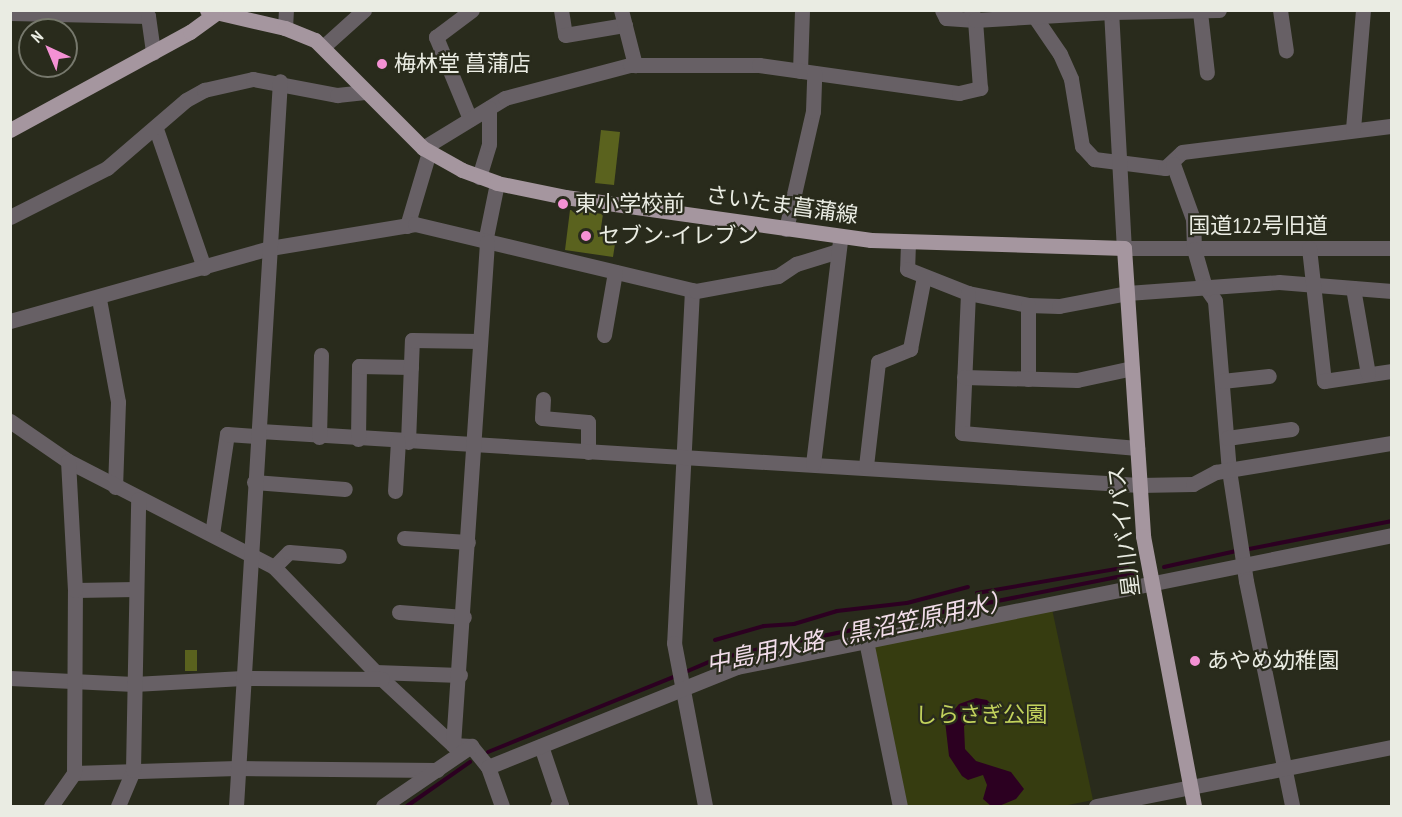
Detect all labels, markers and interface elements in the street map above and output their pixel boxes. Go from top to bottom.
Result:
north arrow [18,18,78,78]
text: N [27,26,47,47]
place label: 梅林堂 菖蒲店 [394,51,531,77]
marker: 梅林堂 菖蒲店 [375,57,389,71]
street label: さいたま菖蒲線 [704,181,860,229]
place label: 東小学校前 [575,191,685,217]
marker: 東小学校前 [556,197,570,211]
street label: 国道122号旧道 [1188,213,1328,239]
place label: セブン-イレブン [598,223,758,249]
marker: セブン-イレブン [579,229,593,243]
street label: 星川バイパス [1103,464,1145,598]
water label: 中島用水路（黒沼笠原用水） [703,585,1015,679]
place label: あやめ幼稚園 [1207,648,1339,674]
marker: あやめ幼稚園 [1188,654,1202,668]
park label: しらさぎ公園 [915,702,1047,728]

